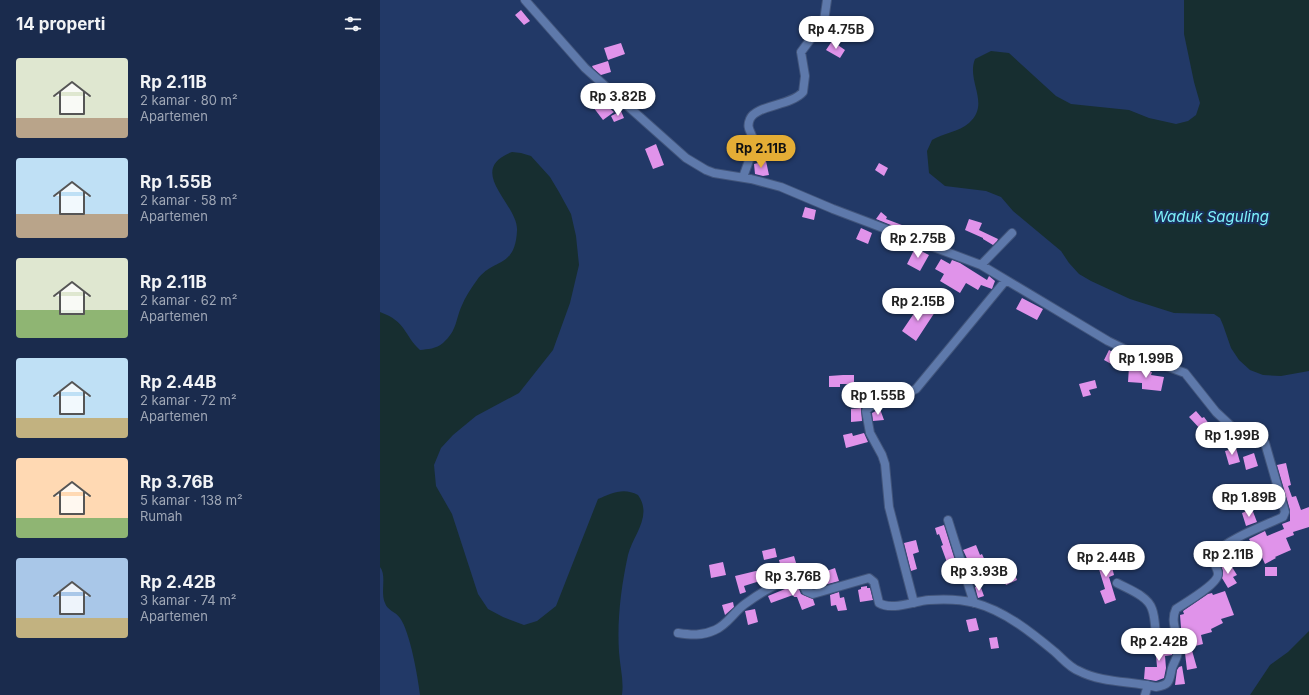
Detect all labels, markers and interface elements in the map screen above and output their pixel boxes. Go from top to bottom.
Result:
icon: filters [342,13,364,35]
text: 14 properti [16,14,105,34]
pin: Rp 4.75B [795,16,877,50]
text: Rp 4.75B [808,21,864,37]
text: Rp 2.11B [140,72,207,92]
icon: home [48,74,96,122]
pin: Rp 3.82B [577,83,659,117]
text: Rp 3.82B [589,88,647,104]
text: 2 kamar · 80 m² [140,92,238,108]
text: Apartemen [140,108,208,124]
pin: Rp 2.11B [720,135,802,169]
text: Rp 2.11B [736,140,786,156]
text: Rp 1.55B [140,172,212,192]
icon: home [48,174,96,222]
text: 2 kamar · 58 m² [140,192,237,208]
water label: Waduk Saguling [1153,207,1269,226]
text: Apartemen [140,208,208,224]
pin: Rp 2.75B [877,225,959,259]
text: Rp 2.75B [890,230,946,246]
text: Rp 2.11B [140,272,207,292]
icon: home [48,274,96,322]
pin: Rp 2.15B [877,288,959,322]
text: 2 kamar · 62 m² [140,292,237,308]
text: Rp 2.15B [891,293,945,309]
text: Apartemen [140,308,208,324]
pin: Rp 1.99B [1105,345,1187,379]
text: Rp 1.99B [1118,350,1174,366]
text: Rp 2.44B [140,372,217,392]
icon: home [48,374,96,422]
pin: Rp 1.55B [837,382,919,416]
text: Rp 1.55B [851,387,905,403]
text: 2 kamar · 72 m² [140,392,237,408]
text: Apartemen [140,408,208,424]
pin: Rp 1.99B [1191,422,1273,456]
text: Rp 1.99B [1204,427,1260,443]
text: Rp 3.76B [140,472,214,492]
icon: home [48,474,96,522]
pin: Rp 1.89B [1208,484,1290,518]
text: Rp 1.89B [1222,489,1276,505]
text: 5 kamar · 138 m² [140,492,243,508]
text: Rumah [140,508,182,524]
pin: Rp 2.11B [1187,541,1269,575]
pin: Rp 2.44B [1065,544,1147,578]
text: Rp 2.11B [1203,546,1253,562]
text: Rp 2.44B [1077,549,1135,565]
pin: Rp 3.93B [938,558,1020,592]
pin: Rp 3.76B [752,563,834,597]
text: Rp 3.93B [950,563,1008,579]
text: Rp 3.76B [765,568,821,584]
text: Rp 2.42B [140,572,216,592]
icon: home [48,574,96,622]
text: 3 kamar · 74 m² [140,592,237,608]
text: Apartemen [140,608,208,624]
pin: Rp 2.42B [1118,628,1200,662]
text: Rp 2.42B [1130,633,1188,649]

